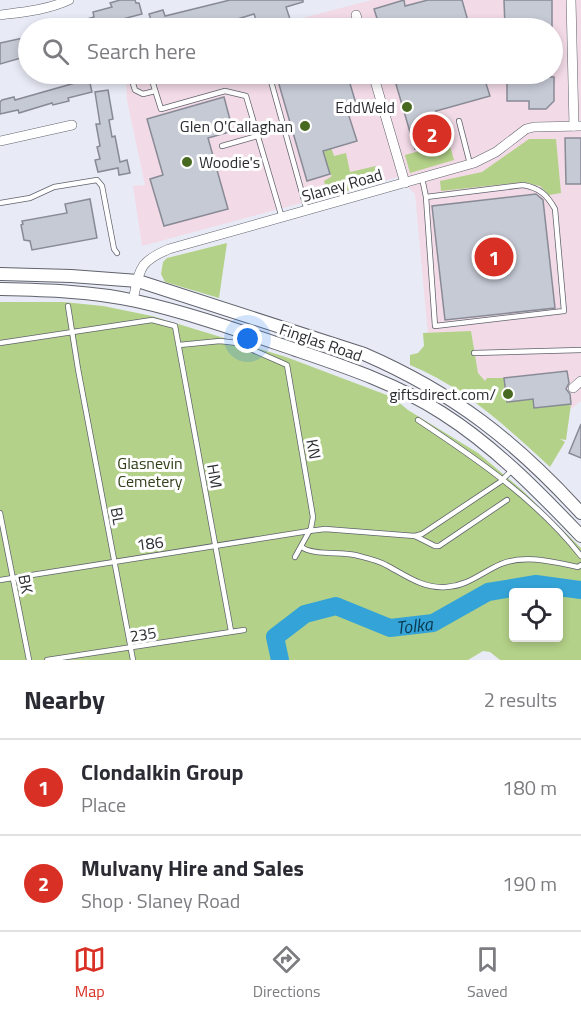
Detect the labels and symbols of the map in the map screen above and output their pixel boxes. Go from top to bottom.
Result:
place label: EddWeld [335,95,395,119]
marker: EddWeld [400,100,414,114]
pin: 2 [412,112,452,156]
place label: Glen O'Callaghan [180,114,293,138]
marker: Glen O'Callaghan [298,119,312,133]
place label: Woodie's [199,150,260,174]
marker: Woodie's [180,155,194,169]
street label: Slaney Road [299,162,385,208]
pin: 1 [474,234,514,280]
street label: Finglas Road [276,317,366,367]
your location [233,324,262,353]
place label: giftsdirect.com/ [389,382,496,406]
marker: giftsdirect.com/ [501,387,515,401]
street label: KN [300,437,328,461]
park label: Glasnevin Cemetery [117,451,183,493]
street label: HM [201,462,229,490]
street label: BL [105,505,132,527]
street label: 186 [135,529,165,557]
street label: BK [12,572,40,596]
water label: Tolka [394,610,435,641]
street label: 235 [128,620,158,648]

